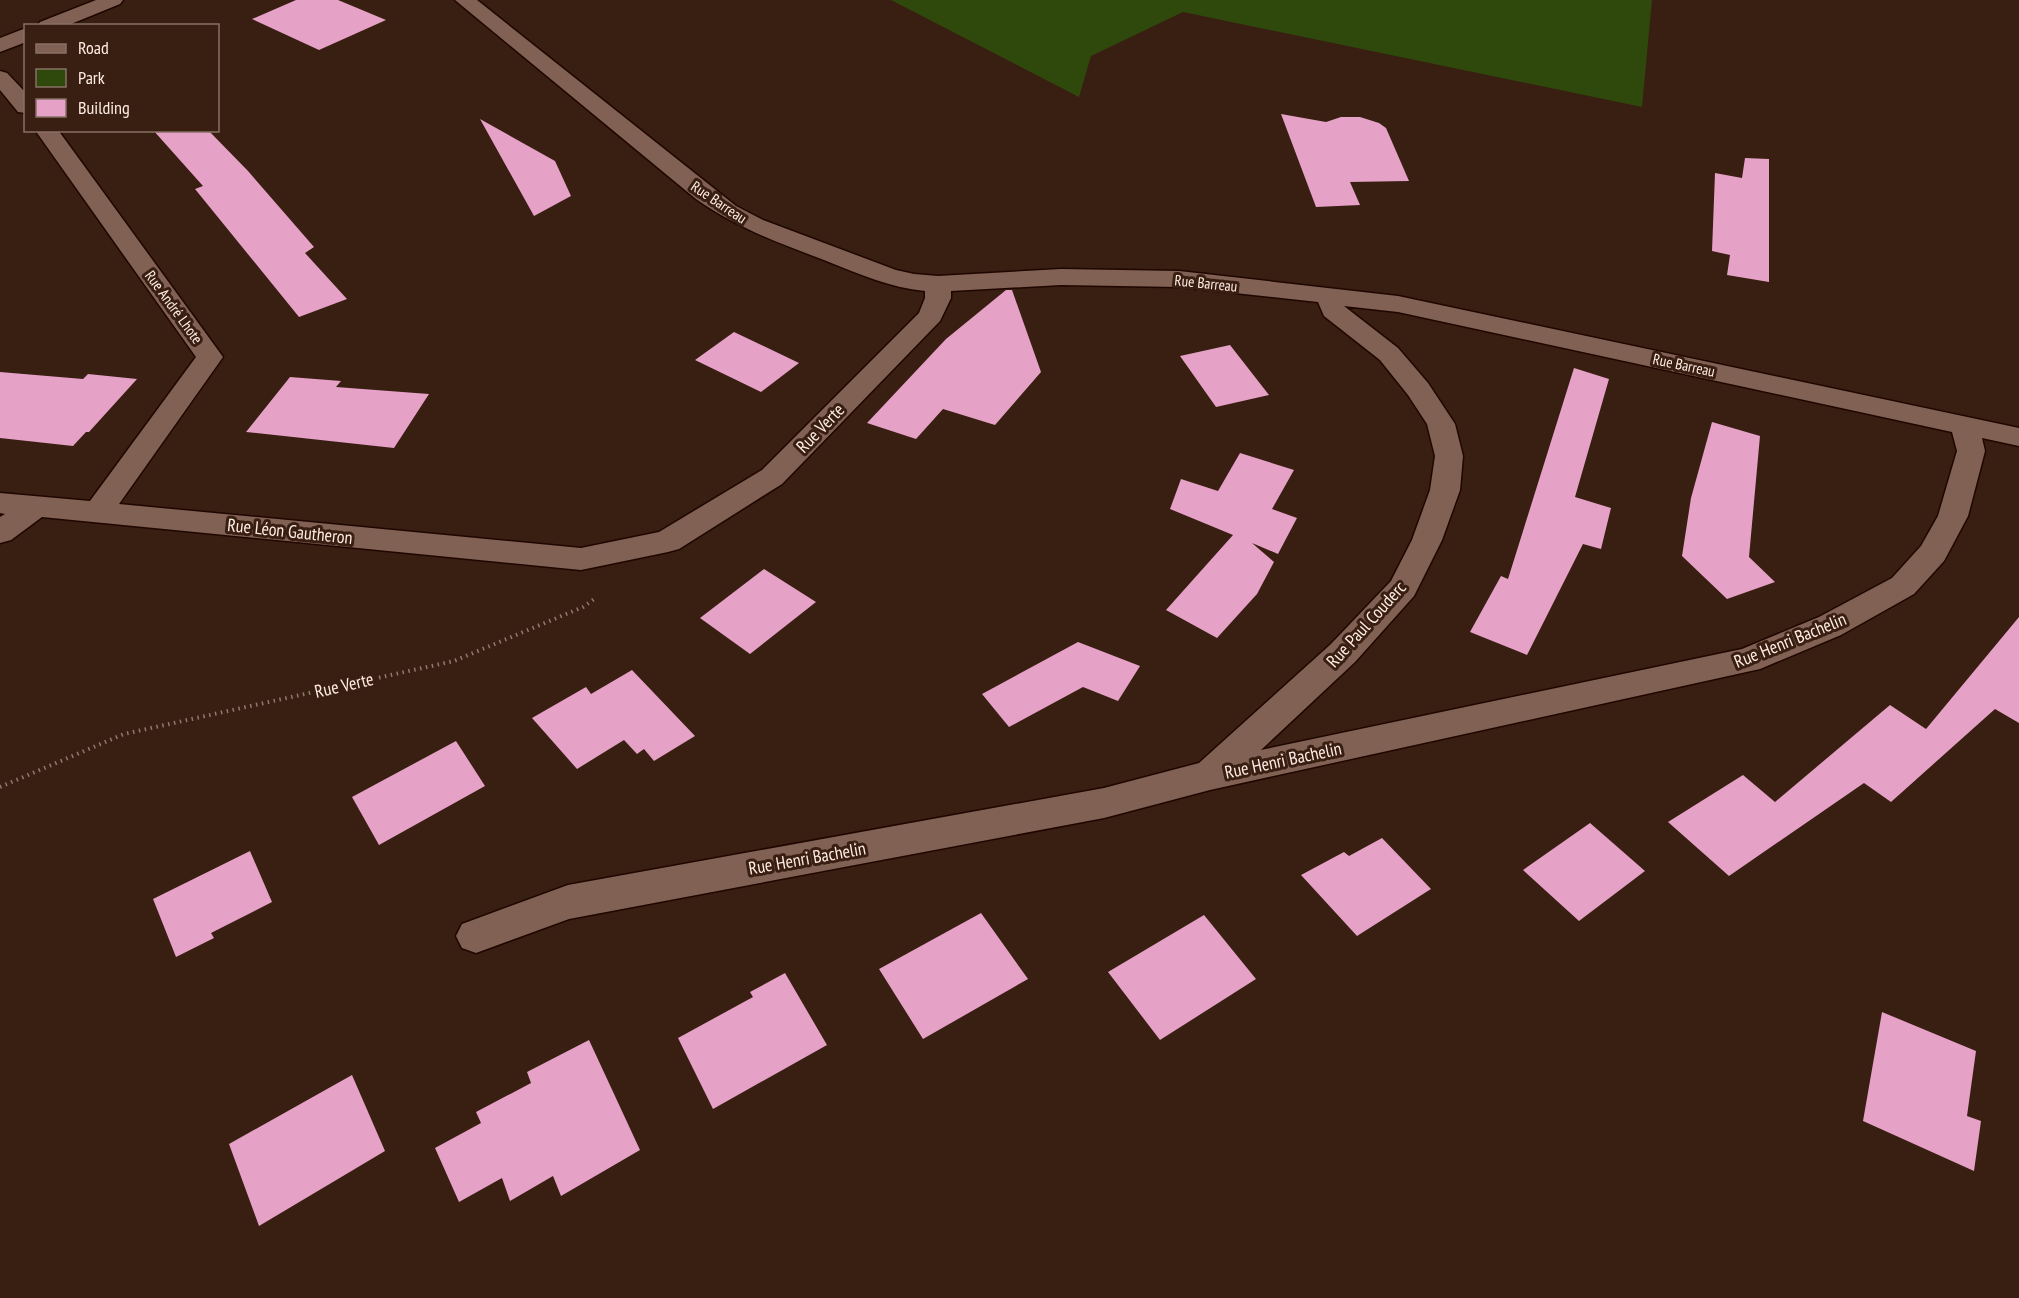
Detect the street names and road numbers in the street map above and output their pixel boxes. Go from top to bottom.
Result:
street label: Rue Barreau [688,176,750,228]
street label: Rue André Lhote [141,267,207,347]
street label: Rue Barreau [1174,270,1238,296]
street label: Rue Barreau [1651,349,1717,381]
street label: Rue Verte [791,399,849,457]
street label: Rue Léon Gautheron [226,513,354,549]
street label: Rue Paul Couderc [1321,576,1411,672]
street label: Rue Henri Bachelin [1731,607,1849,673]
street label: Rue Verte [312,667,376,703]
street label: Rue Henri Bachelin [1223,736,1343,784]
street label: Rue Henri Bachelin [747,836,867,880]

